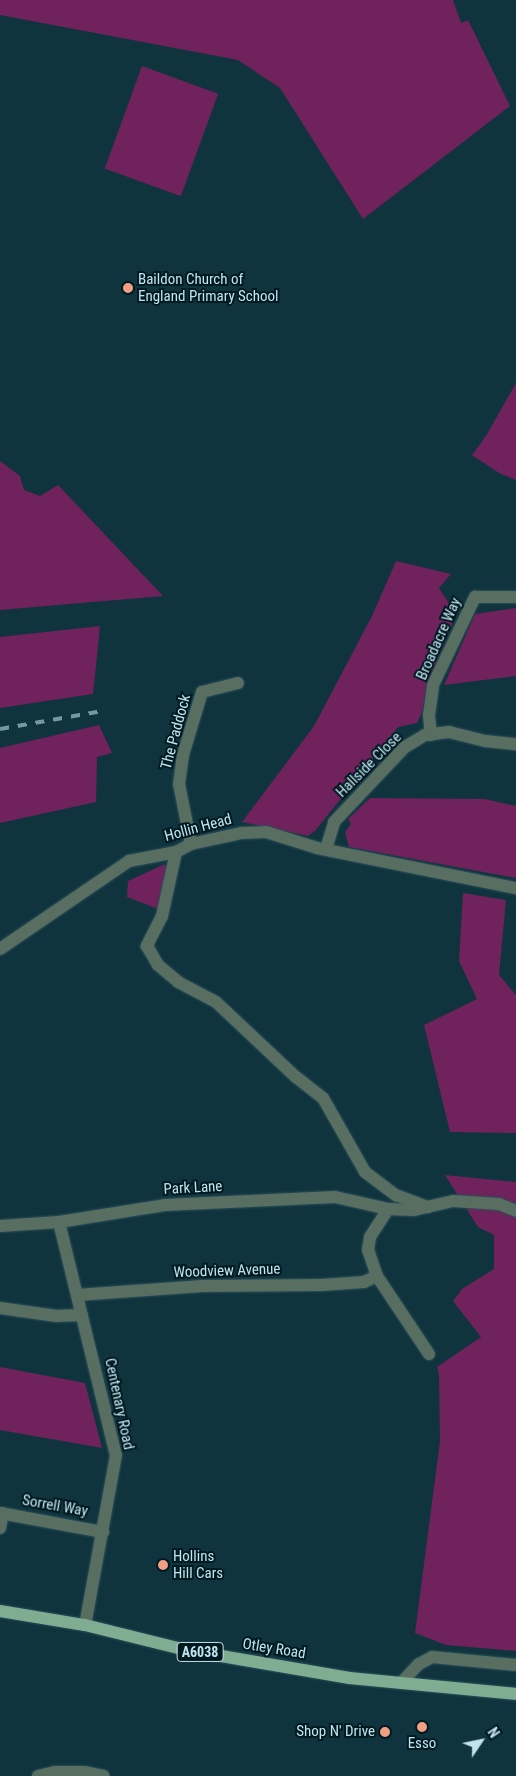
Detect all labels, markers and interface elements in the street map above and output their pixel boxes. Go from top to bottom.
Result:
place label: Baildon Church of England Primary School [138,270,279,305]
marker: Baildon Church of England Primary School [122,282,134,294]
street label: Broadacre Way [413,595,465,683]
street label: The Paddock [157,692,195,772]
street label: Hallside Close [333,729,405,801]
street label: Hollin Head [162,810,234,846]
street label: Park Lane [163,1177,223,1199]
street label: Woodview Avenue [173,1260,281,1282]
street label: Centenary Road [101,1357,137,1451]
street label: Sorrell Way [21,1491,89,1521]
place label: Hollins Hill Cars [173,1547,223,1582]
marker: Hollins Hill Cars [157,1559,169,1571]
street label: Otley Road [241,1635,307,1663]
road number: A6038 [176,1640,224,1664]
north arrow [456,1716,506,1766]
marker: Esso [416,1721,428,1733]
place label: Shop N' Drive [296,1723,375,1741]
text: N [484,1725,502,1741]
marker: Shop N' Drive [379,1726,391,1738]
place label: Esso [408,1735,436,1753]

